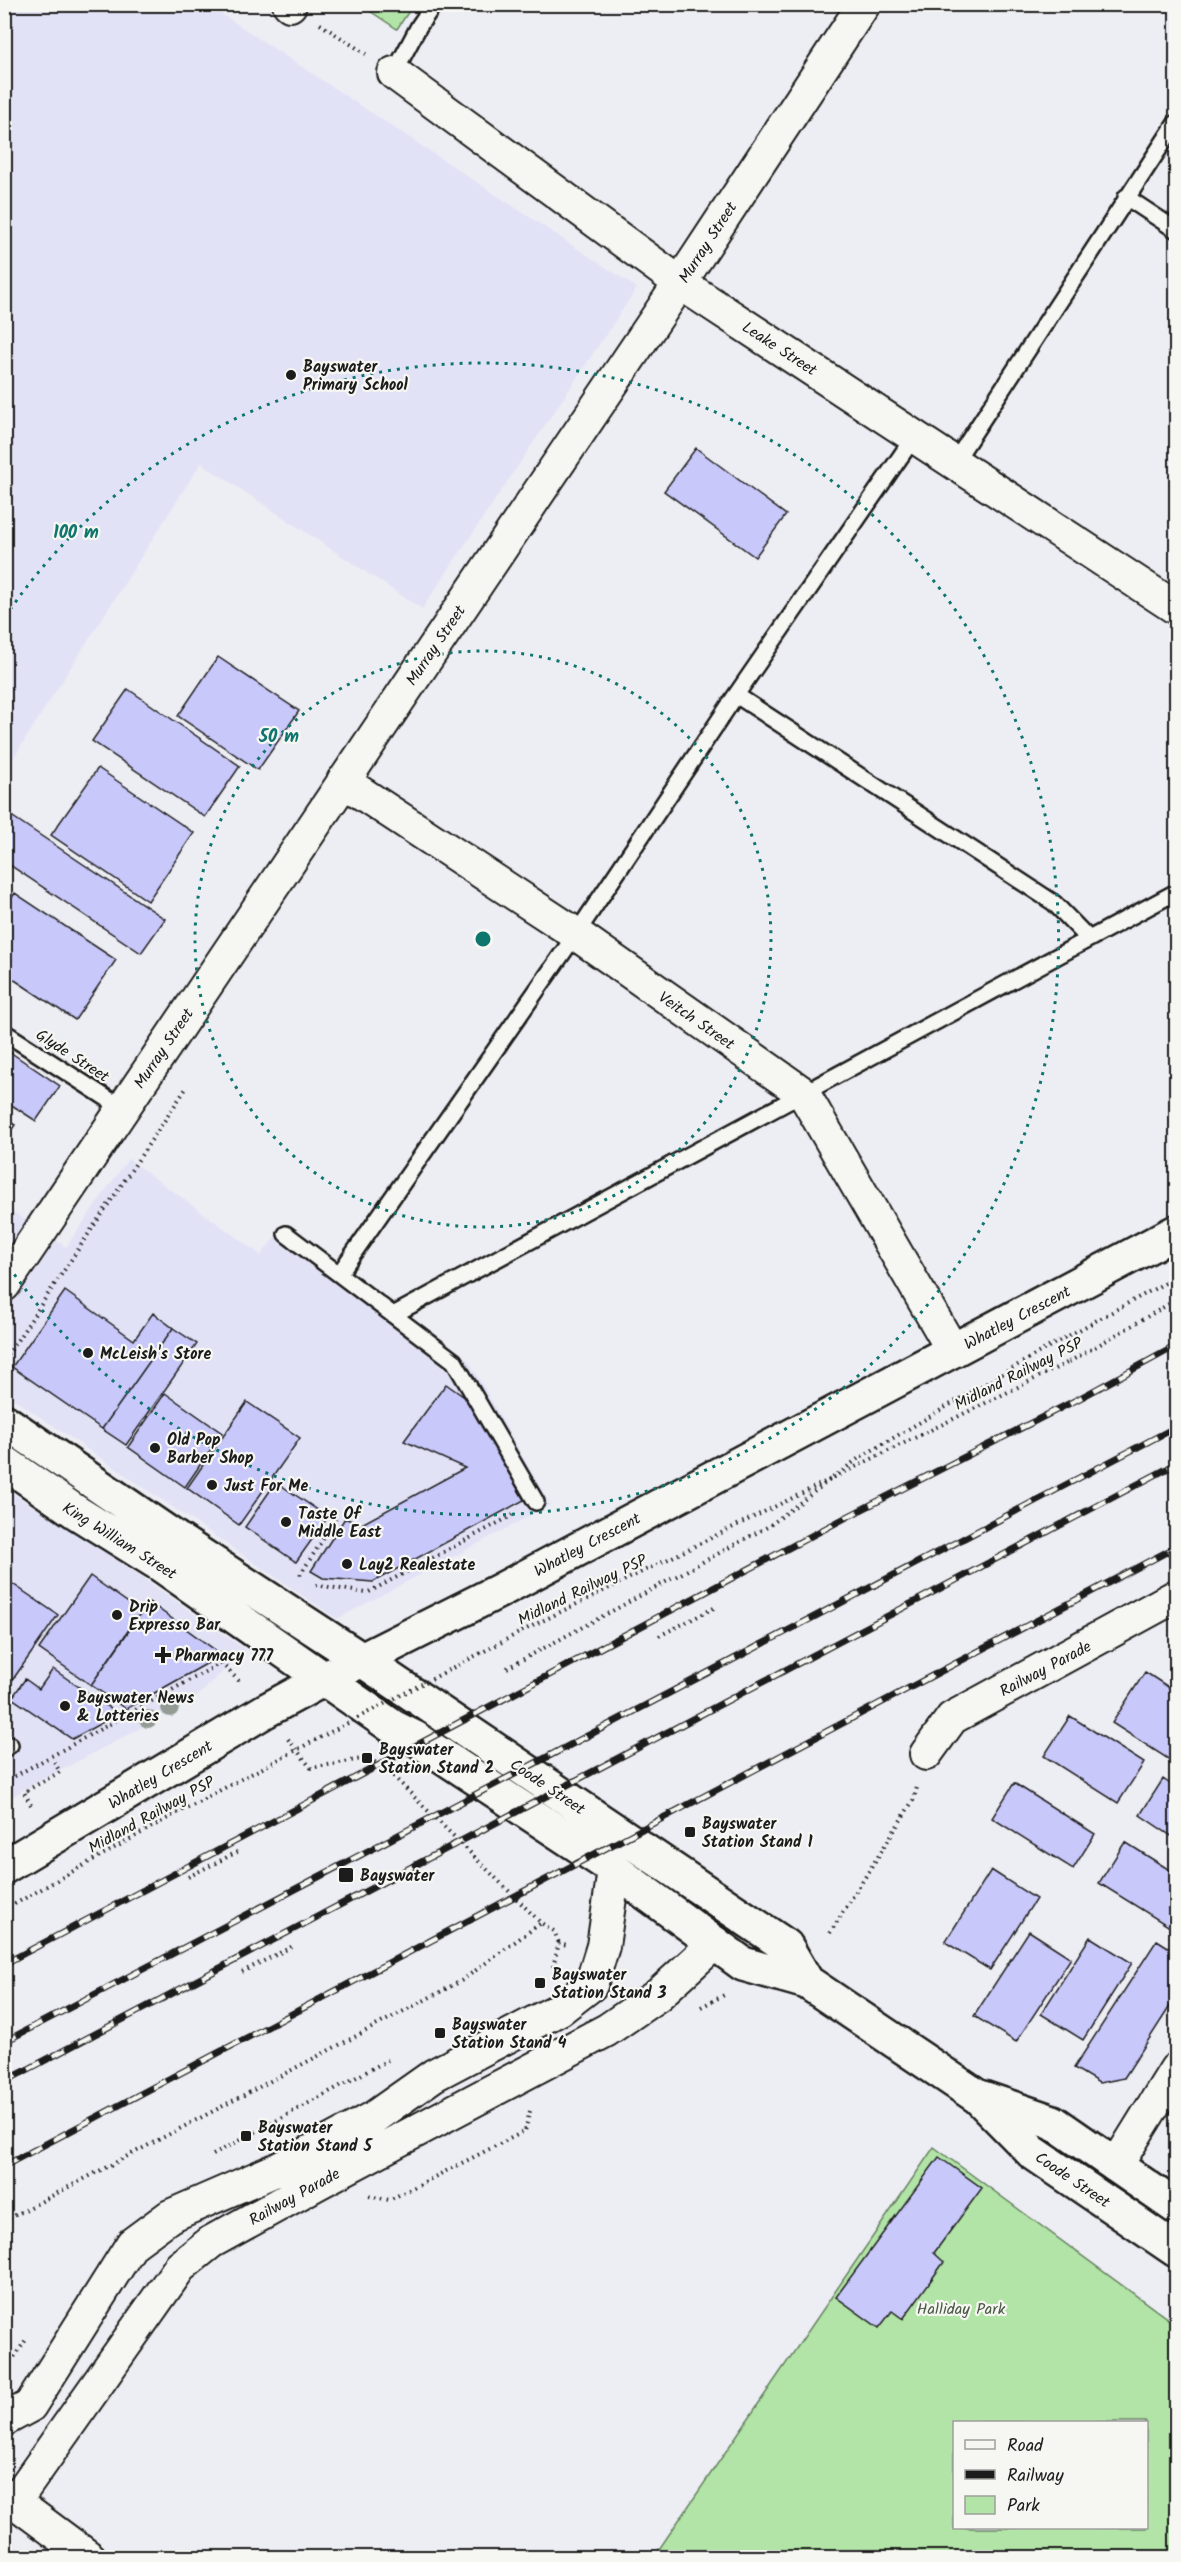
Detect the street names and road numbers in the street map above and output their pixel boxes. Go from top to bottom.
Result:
street label: Murray Street [672,196,744,289]
street label: Leake Street [737,316,822,383]
street label: Murray Street [400,600,473,691]
street label: Veitch Street [653,986,740,1057]
street label: Murray Street [128,1003,201,1094]
street label: Glyde Street [30,1023,115,1090]
street label: Whatley Crescent [960,1279,1076,1357]
street label: Midland Railway PSP [950,1331,1088,1418]
street label: King William Street [57,1496,182,1587]
street label: Whatley Crescent [530,1506,646,1584]
street label: Midland Railway PSP [514,1548,652,1633]
street label: Railway Parade [995,1635,1096,1704]
street label: Whatley Crescent [104,1734,218,1816]
street label: Coode Street [504,1753,591,1822]
street label: Midland Railway PSP [84,1770,220,1861]
street label: Coode Street [1029,2146,1116,2215]
street label: Railway Parade [245,2162,345,2233]

